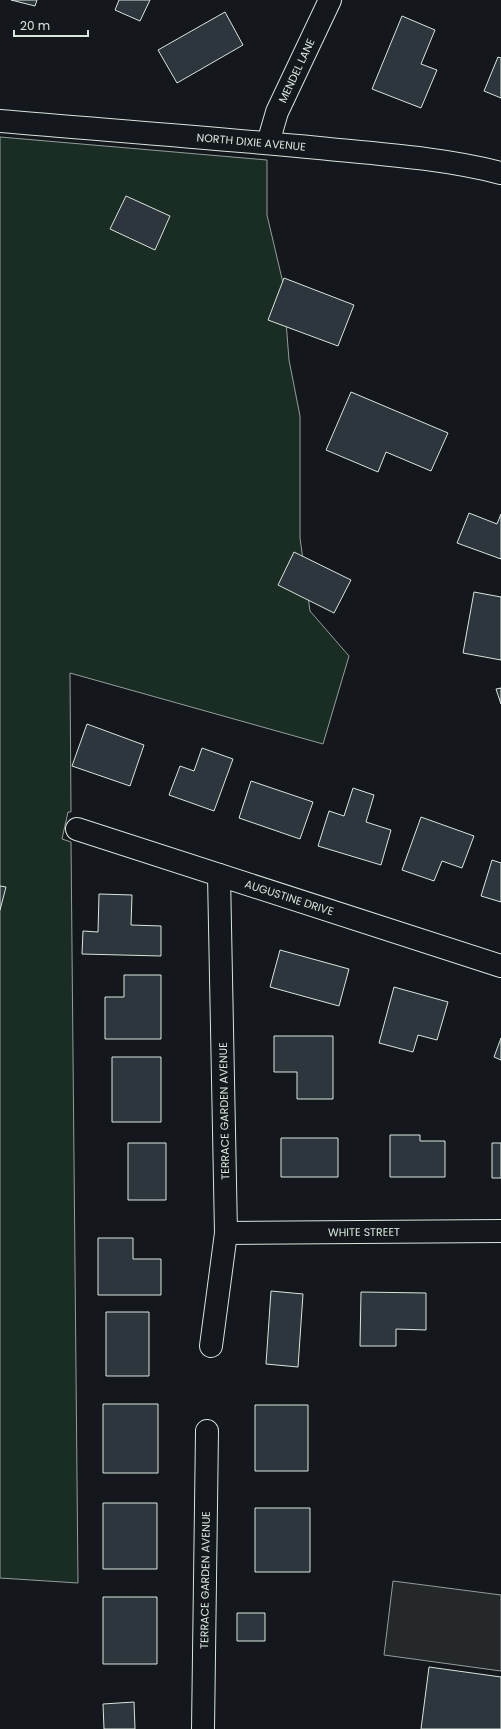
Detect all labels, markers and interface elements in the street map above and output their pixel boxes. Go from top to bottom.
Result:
scale bar [14,12,88,38]
text: 20 m [20,17,50,34]
street label: MENDEL LANE [274,36,319,106]
street label: NORTH DIXIE AVENUE [196,129,306,155]
street label: AUGUSTINE DRIVE [243,876,336,919]
street label: TERRACE GARDEN AVENUE [215,1042,233,1180]
street label: WHITE STREET [328,1224,400,1240]
street label: TERRACE GARDEN AVENUE [196,1511,214,1649]

